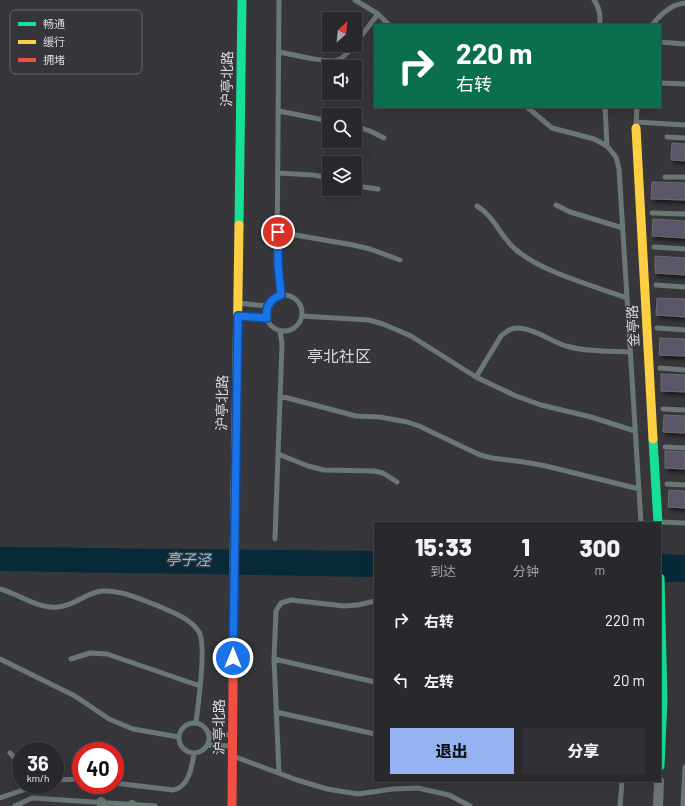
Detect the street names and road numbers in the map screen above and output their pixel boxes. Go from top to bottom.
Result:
street label: 沪亭北路 [218,51,235,107]
street label: 金亭路 [623,305,642,347]
street label: 沪亭北路 [213,375,230,431]
street label: 沪亭北路 [210,699,227,755]

